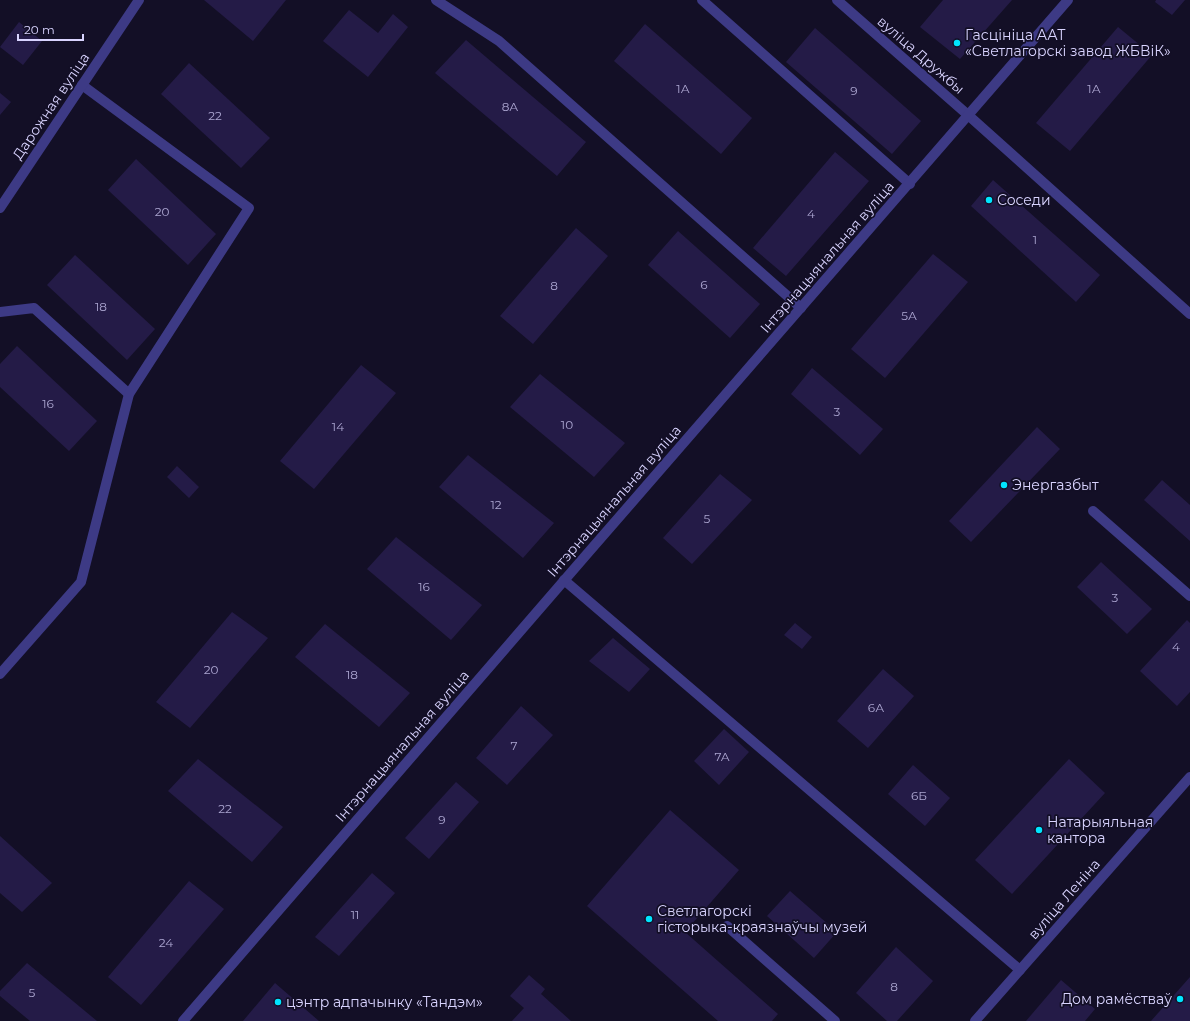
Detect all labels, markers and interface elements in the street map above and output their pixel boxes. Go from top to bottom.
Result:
street label: вуліца Дружбы [874,12,968,98]
scale bar [18,16,83,42]
text: 20 m [24,22,55,37]
place label: Гасцініца ААТ «Светлагорскі завод ЖБВіК» [965,26,1171,60]
marker: Гасцініца ААТ «Светлагорскі завод ЖБВіК» [952,38,962,48]
street label: Дарожная вуліца [9,49,93,163]
house number: 1А [676,81,690,96]
house number: 1А [1087,81,1101,96]
house number: 9 [850,83,858,98]
house number: 8А [502,99,518,114]
house number: 22 [208,108,222,123]
street label: Інтэрнацыянальная вуліца [756,177,898,337]
place label: Соседи [997,191,1051,209]
marker: Соседи [984,195,994,205]
house number: 20 [155,204,169,219]
house number: 4 [807,206,815,221]
house number: 1 [1033,232,1037,247]
house number: 6 [700,277,708,292]
house number: 8 [550,278,558,293]
house number: 18 [95,299,107,314]
house number: 5А [901,308,917,323]
house number: 16 [42,396,54,411]
house number: 3 [834,404,841,419]
house number: 10 [561,417,573,432]
house number: 14 [332,419,344,434]
street label: Інтэрнацыянальная вуліца [543,421,685,581]
place label: Энергазбыт [1012,476,1099,494]
marker: Энергазбыт [999,480,1009,490]
house number: 12 [490,497,502,512]
house number: 5 [704,511,711,526]
house number: 16 [418,579,430,594]
house number: 3 [1112,590,1119,605]
house number: 4 [1172,639,1180,654]
house number: 20 [204,662,218,677]
street label: Інтэрнацыянальная вуліца [331,666,473,826]
house number: 18 [346,667,358,682]
house number: 6А [868,700,884,715]
house number: 7 [510,738,518,753]
house number: 7А [714,749,730,764]
house number: 6Б [911,788,927,803]
house number: 22 [218,801,232,816]
house number: 9 [438,812,446,827]
place label: Натарыяльная кантора [1047,813,1153,847]
marker: Натарыяльная кантора [1034,825,1044,835]
street label: вуліца Леніна [1024,855,1104,943]
place label: Светлагорскі гісторыка-краязнаўчы музей [657,902,867,936]
house number: 11 [351,907,359,922]
marker: Светлагорскі гісторыка-краязнаўчы музей [644,914,654,924]
house number: 24 [159,935,173,950]
house number: 8 [890,979,898,994]
house number: 5 [29,985,36,1000]
place label: Дом рамёстваў [1061,990,1172,1008]
place label: цэнтр адпачынку «Тандэм» [286,993,483,1011]
marker: Дом рамёстваў [1175,994,1185,1004]
marker: цэнтр адпачынку «Тандэм» [273,997,283,1007]

